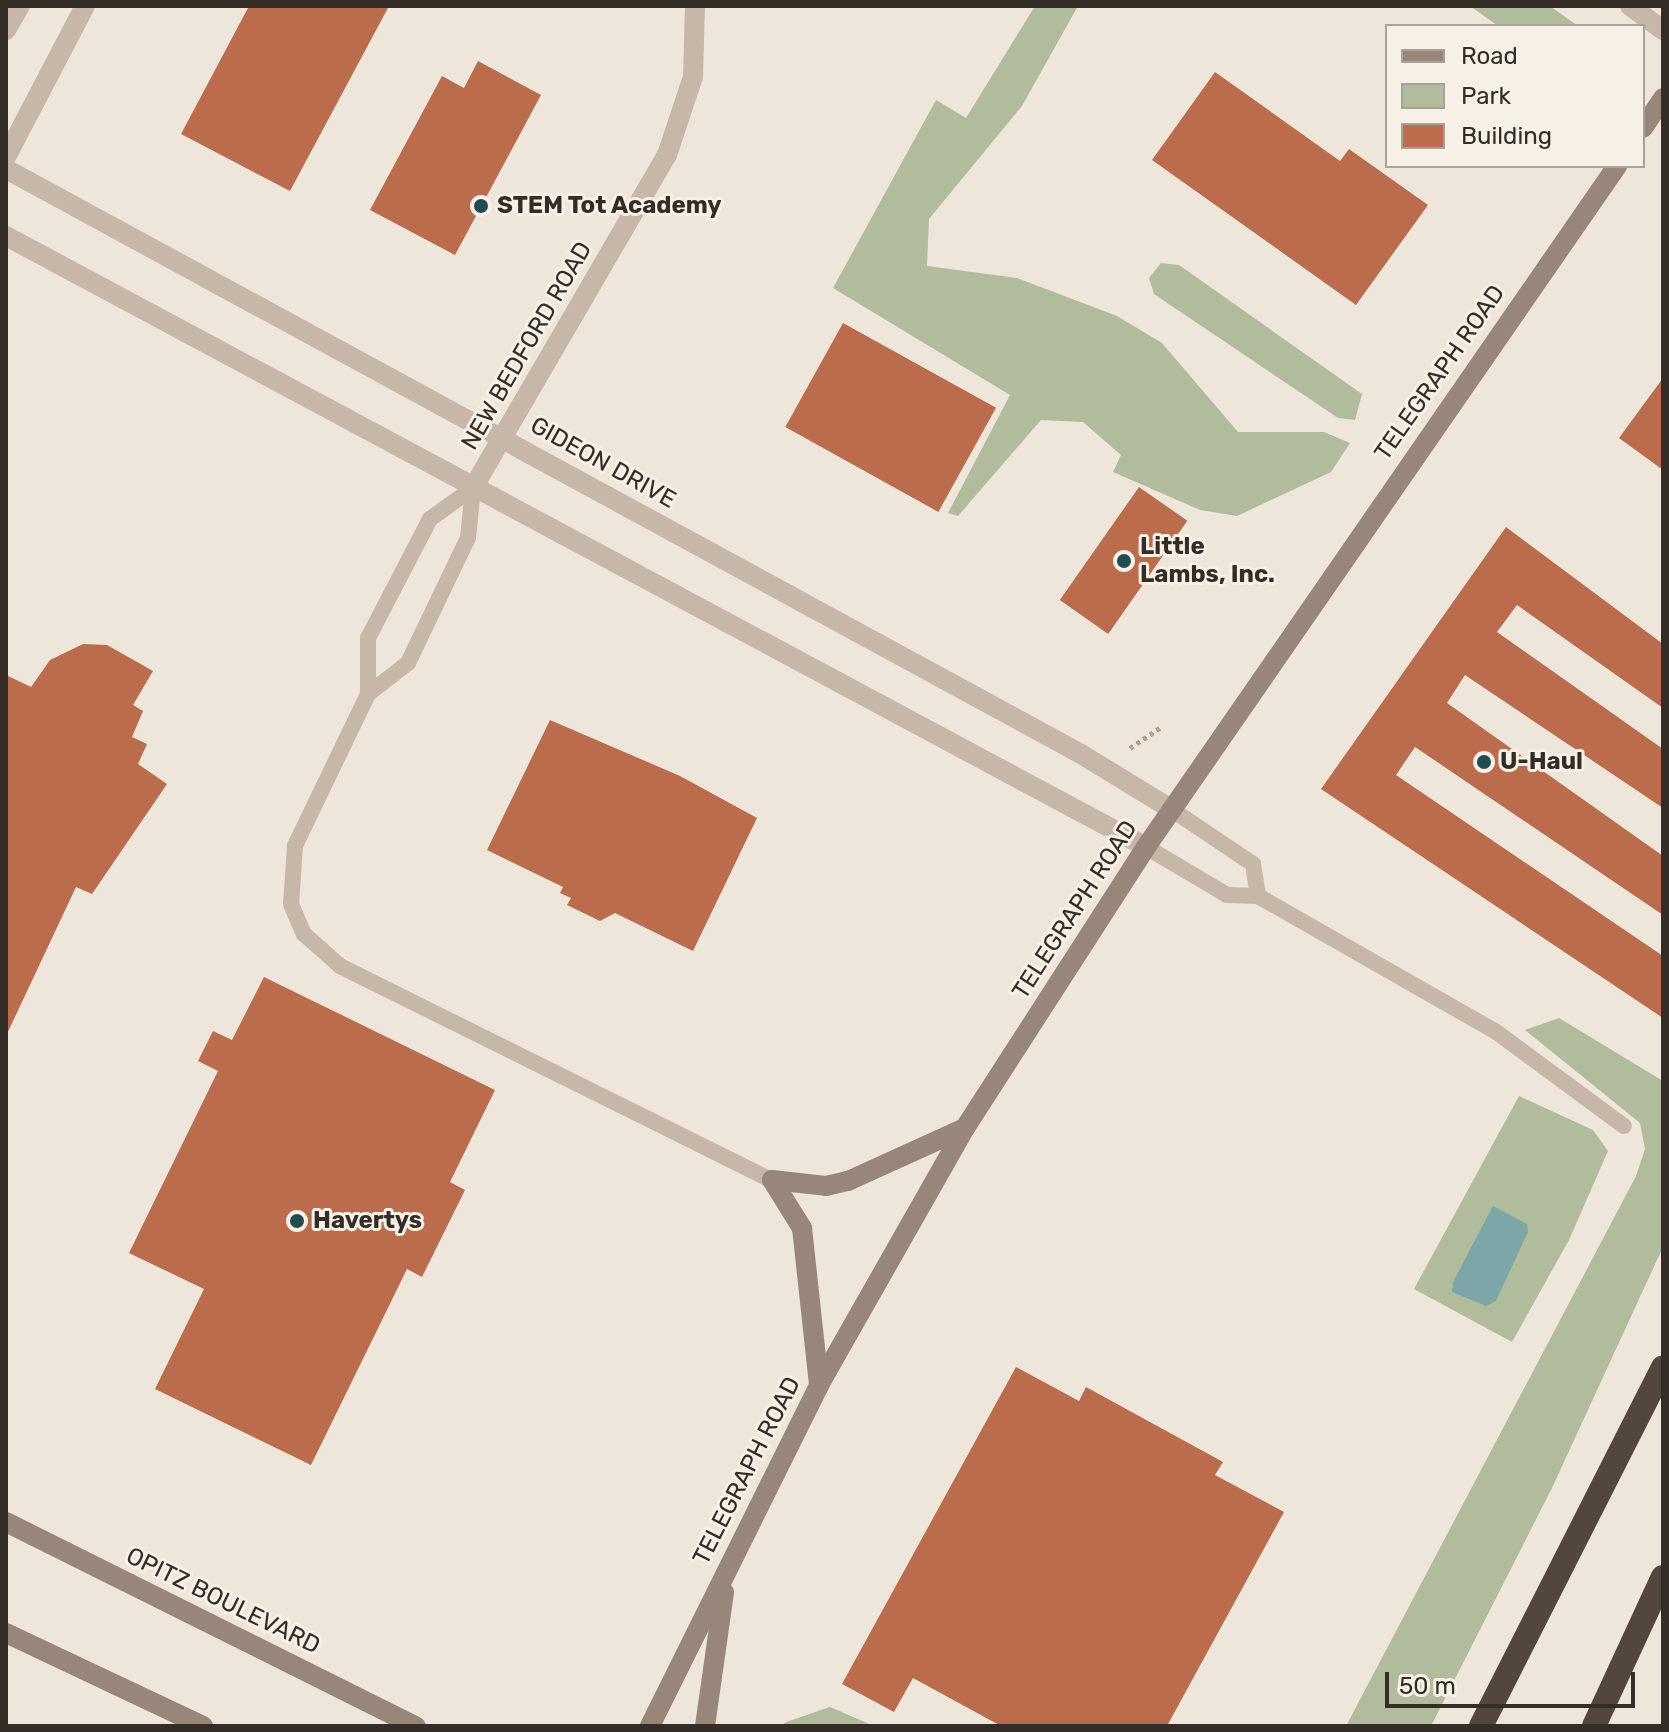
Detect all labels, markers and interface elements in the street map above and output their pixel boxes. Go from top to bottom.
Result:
legend [1385,24,1645,168]
text: Road [1461,42,1518,70]
text: Park [1461,82,1511,110]
text: Building [1461,122,1552,150]
place label: STEM Tot Academy [497,192,723,220]
marker: STEM Tot Academy [472,197,490,215]
street label: NEW BEDFORD ROAD [456,237,598,455]
street label: TELEGRAPH ROAD [1369,280,1511,466]
street label: GIDEON DRIVE [525,411,681,515]
place label: Little Lambs, Inc. [1140,533,1275,589]
marker: Little Lambs, Inc. [1115,552,1133,570]
place label: U-Haul [1500,748,1583,776]
marker: U-Haul [1475,753,1493,771]
street label: TELEGRAPH ROAD [1007,815,1143,1005]
place label: Havertys [313,1207,422,1235]
marker: Havertys [288,1212,306,1230]
street label: TELEGRAPH ROAD [687,1372,807,1570]
street label: OPITZ BOULEVARD [121,1542,325,1660]
scale bar [1389,1656,1639,1706]
text: 50 m [1399,1672,1456,1700]

